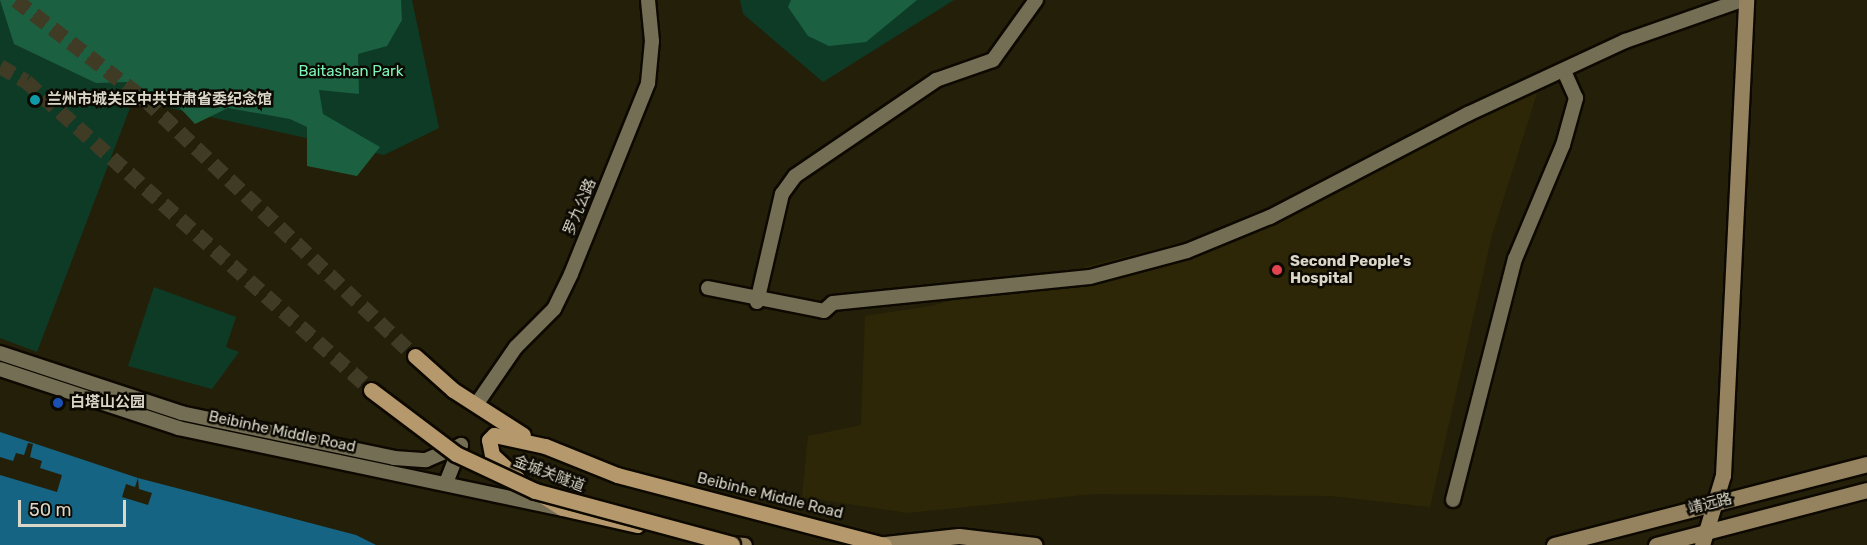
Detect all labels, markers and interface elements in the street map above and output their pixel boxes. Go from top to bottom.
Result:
park label: Baitashan Park [298,63,404,81]
place label: 兰州市城关区中共甘肃省委纪念馆 [47,91,272,109]
marker: 兰州市城关区中共甘肃省委纪念馆 [28,93,42,107]
street label: 罗九公路 [560,176,600,238]
place label: Second People's Hospital [1290,252,1411,287]
marker: Second People's Hospital [1268,261,1286,279]
place label: 白塔山公园 [70,394,145,412]
marker: 白塔山公园 [51,396,65,410]
street label: Beibinhe Middle Road [207,408,357,456]
street label: 金城关隧道 [511,452,587,496]
street label: Beibinhe Middle Road [695,469,845,523]
scale bar [21,488,129,526]
street label: 靖远路 [1686,490,1734,518]
text: 50 m [29,499,72,521]

